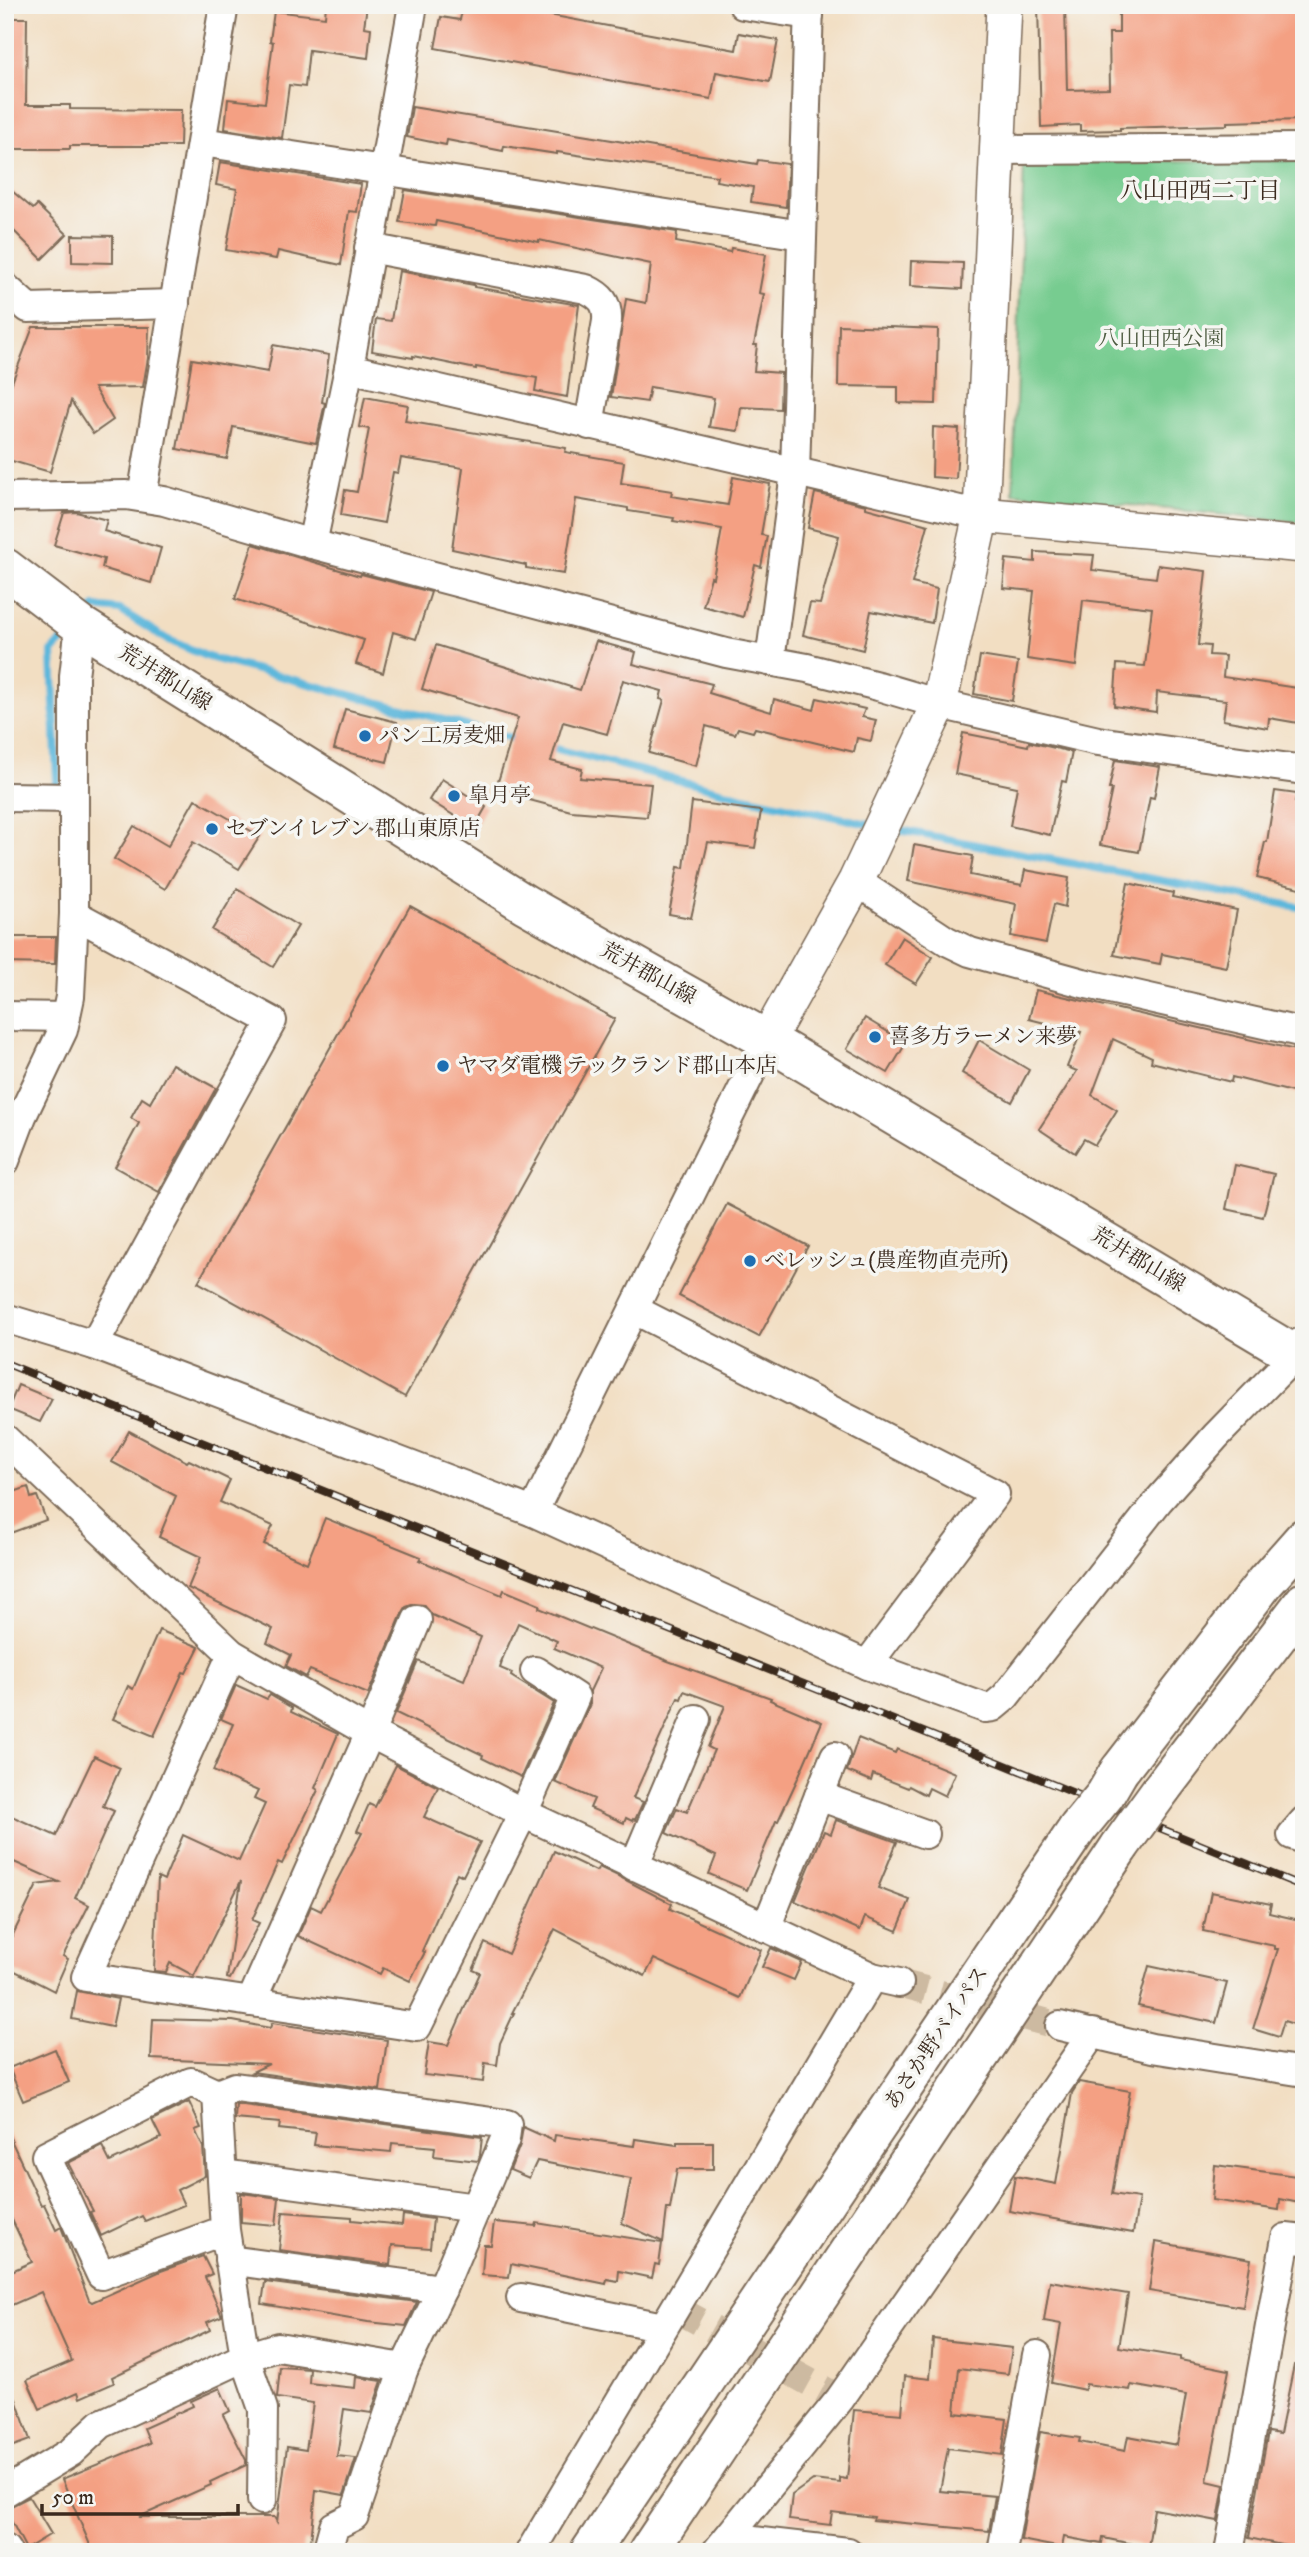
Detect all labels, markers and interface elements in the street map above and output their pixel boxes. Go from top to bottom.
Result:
district label: 八山田西二丁目 [1120,177,1281,206]
park label: 八山田西公園 [1098,326,1224,352]
street label: 荒井郡山線 [114,639,216,717]
place label: パン工房麦畑 [379,723,505,749]
marker: パン工房麦畑 [357,728,373,744]
place label: 皐月亭 [468,783,531,809]
marker: 皐月亭 [446,788,462,804]
place label: セブンイレブン 郡山東原店 [226,816,480,842]
marker: セブンイレブン 郡山東原店 [204,821,220,837]
street label: 荒井郡山線 [596,937,700,1011]
place label: 喜多方ラーメン来夢 [889,1024,1077,1050]
marker: 喜多方ラーメン来夢 [867,1029,883,1045]
place label: ヤマダ電機 テックランド郡山本店 [457,1053,777,1079]
marker: ヤマダ電機 テックランド郡山本店 [435,1058,451,1074]
street label: 荒井郡山線 [1086,1222,1190,1298]
place label: ベレッシュ(農産物直売所) [764,1248,1008,1274]
marker: ベレッシュ(農産物直売所) [742,1253,758,1269]
street label: あさか野バイパス [879,1961,995,2115]
scale bar [42,2473,238,2517]
text: 50 m [52,2485,94,2511]

